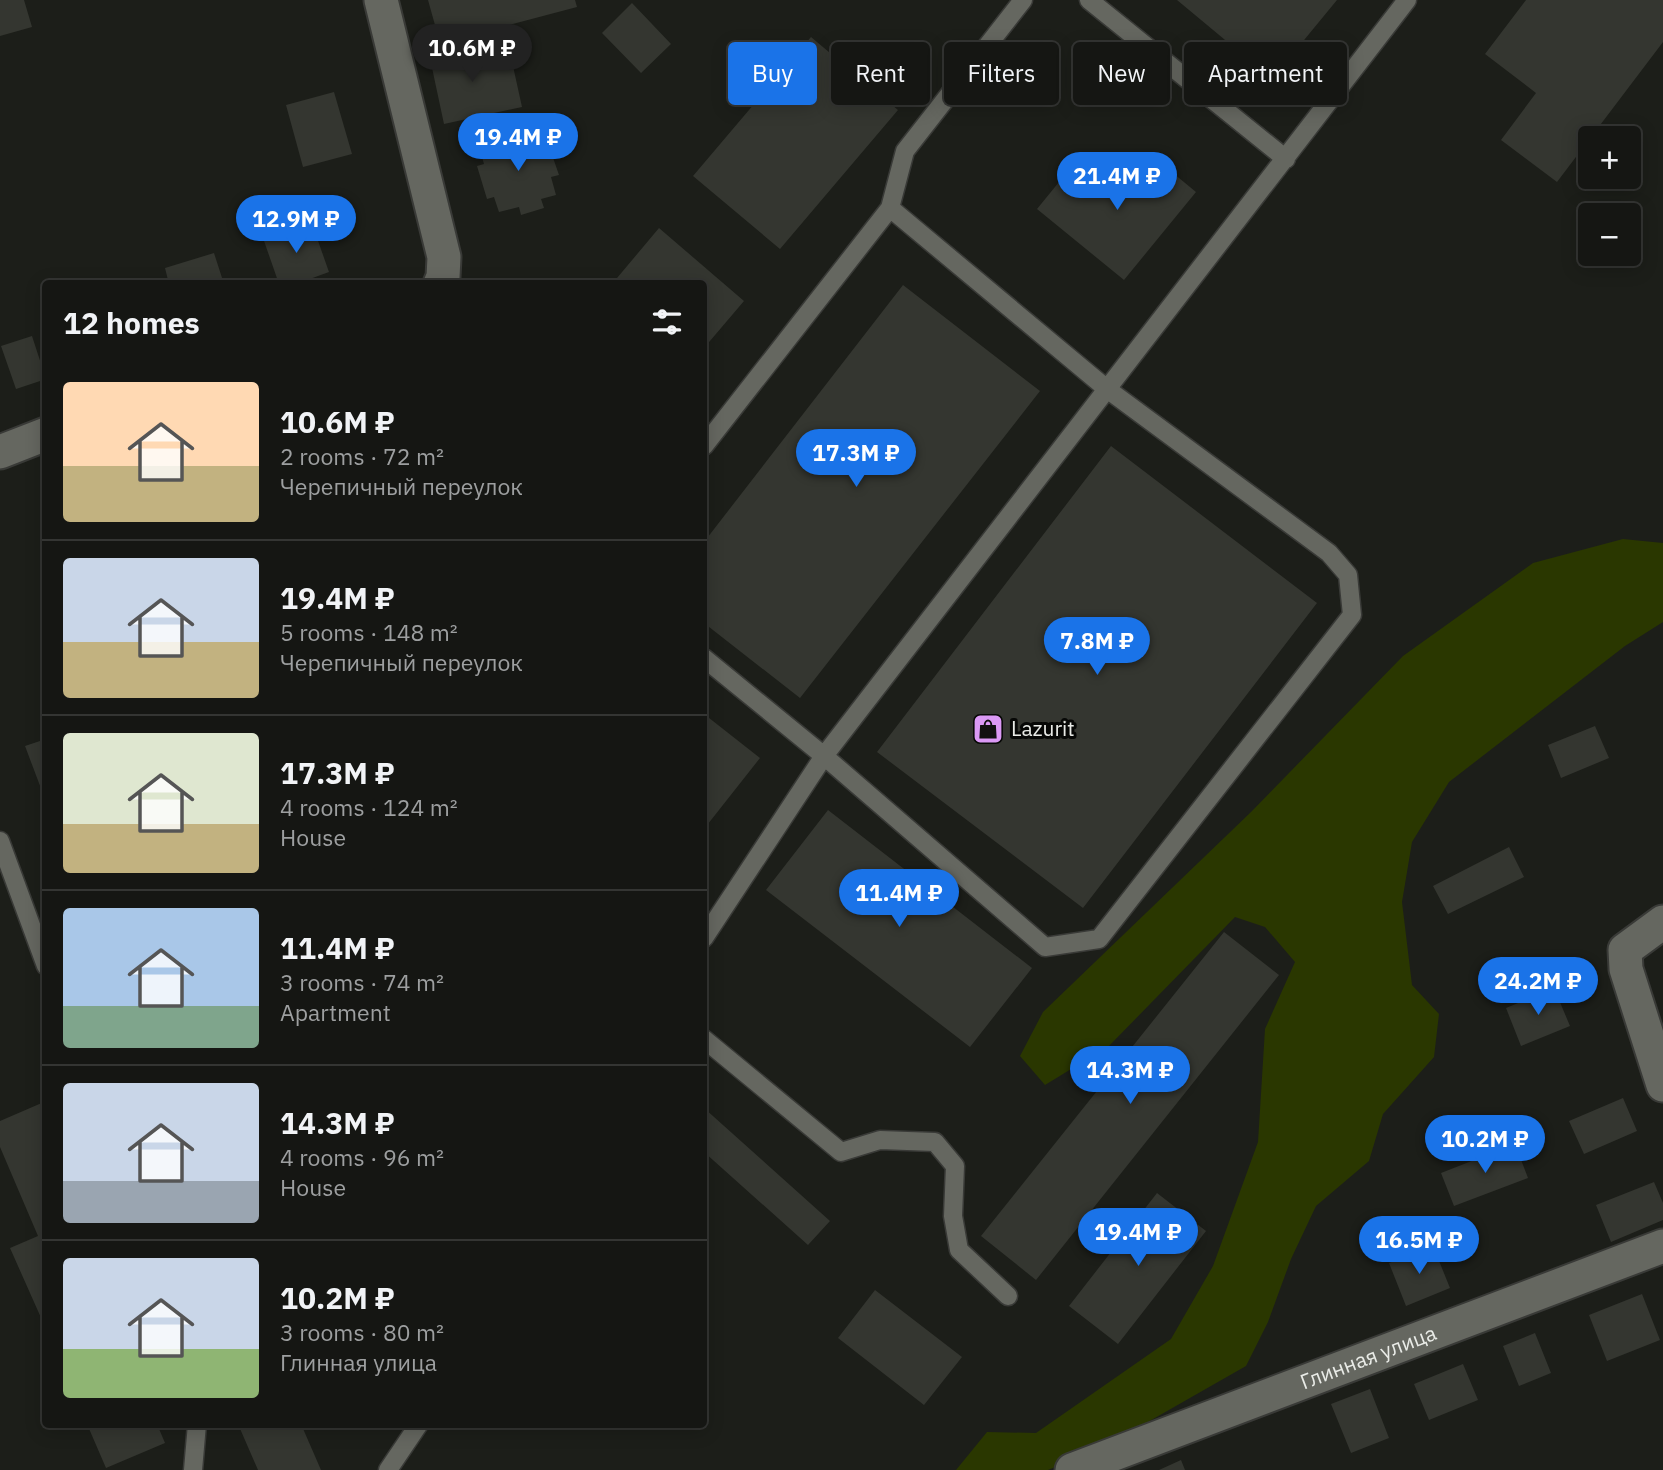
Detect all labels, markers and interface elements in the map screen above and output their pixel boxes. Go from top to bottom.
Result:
pin: 10.6M ₽ [407,24,537,84]
text: 10.6M ₽ [428,32,516,62]
chip: Buy [728,42,817,105]
chip: Rent [831,42,930,105]
chip: Filters [944,42,1059,105]
chip: New [1073,42,1170,105]
chip: Apartment [1184,42,1347,105]
pin: 19.4M ₽ [453,114,583,173]
text: 19.4M ₽ [474,121,562,151]
map controls [1578,126,1641,266]
button: + [1578,126,1641,189]
pin: 21.4M ₽ [1052,152,1182,212]
text: 21.4M ₽ [1073,160,1161,190]
pin: 12.9M ₽ [231,196,361,255]
text: 12.9M ₽ [252,203,340,233]
button: − [1578,203,1641,266]
text: 12 homes [63,303,200,342]
icon: filters [648,303,686,341]
text: 10.6M ₽ [280,402,395,441]
icon: home [119,410,203,494]
pin: 17.3M ₽ [791,430,921,489]
text: 17.3M ₽ [812,437,900,467]
text: 2 rooms · 72 m² [280,441,444,471]
text: Черепичный переулок [280,471,523,501]
text: 19.4M ₽ [280,578,395,617]
icon: home [119,586,203,670]
text: 5 rooms · 148 m² [280,617,458,647]
pin: 7.8M ₽ [1040,618,1154,677]
text: 7.8M ₽ [1060,625,1134,655]
text: Черепичный переулок [280,647,523,677]
shop icon: Lazurit [971,712,1005,746]
place label: Lazurit [1011,714,1075,742]
text: 17.3M ₽ [280,753,395,792]
icon: home [119,761,203,845]
text: 4 rooms · 124 m² [280,792,458,822]
text: House [280,822,346,852]
pin: 11.4M ₽ [834,870,964,929]
text: 11.4M ₽ [855,877,943,907]
text: 11.4M ₽ [280,928,395,967]
icon: home [119,936,203,1020]
pin: 24.2M ₽ [1473,958,1603,1017]
text: 24.2M ₽ [1494,965,1582,995]
text: 3 rooms · 74 m² [280,967,444,997]
text: Apartment [280,997,391,1027]
pin: 14.3M ₽ [1065,1046,1195,1106]
text: 14.3M ₽ [1086,1054,1174,1084]
text: 14.3M ₽ [280,1103,395,1142]
icon: home [119,1111,203,1195]
pin: 10.2M ₽ [1420,1116,1550,1175]
text: 10.2M ₽ [1441,1123,1529,1153]
text: 4 rooms · 96 m² [280,1142,444,1172]
text: House [280,1172,346,1202]
pin: 19.4M ₽ [1073,1208,1203,1268]
text: 19.4M ₽ [1094,1216,1182,1246]
pin: 16.5M ₽ [1354,1216,1484,1276]
text: 16.5M ₽ [1375,1224,1463,1254]
text: 10.2M ₽ [280,1278,395,1317]
icon: home [119,1286,203,1370]
text: 3 rooms · 80 m² [280,1317,444,1347]
street label: Глинная улица [1296,1318,1440,1395]
text: Глинная улица [280,1347,437,1377]

